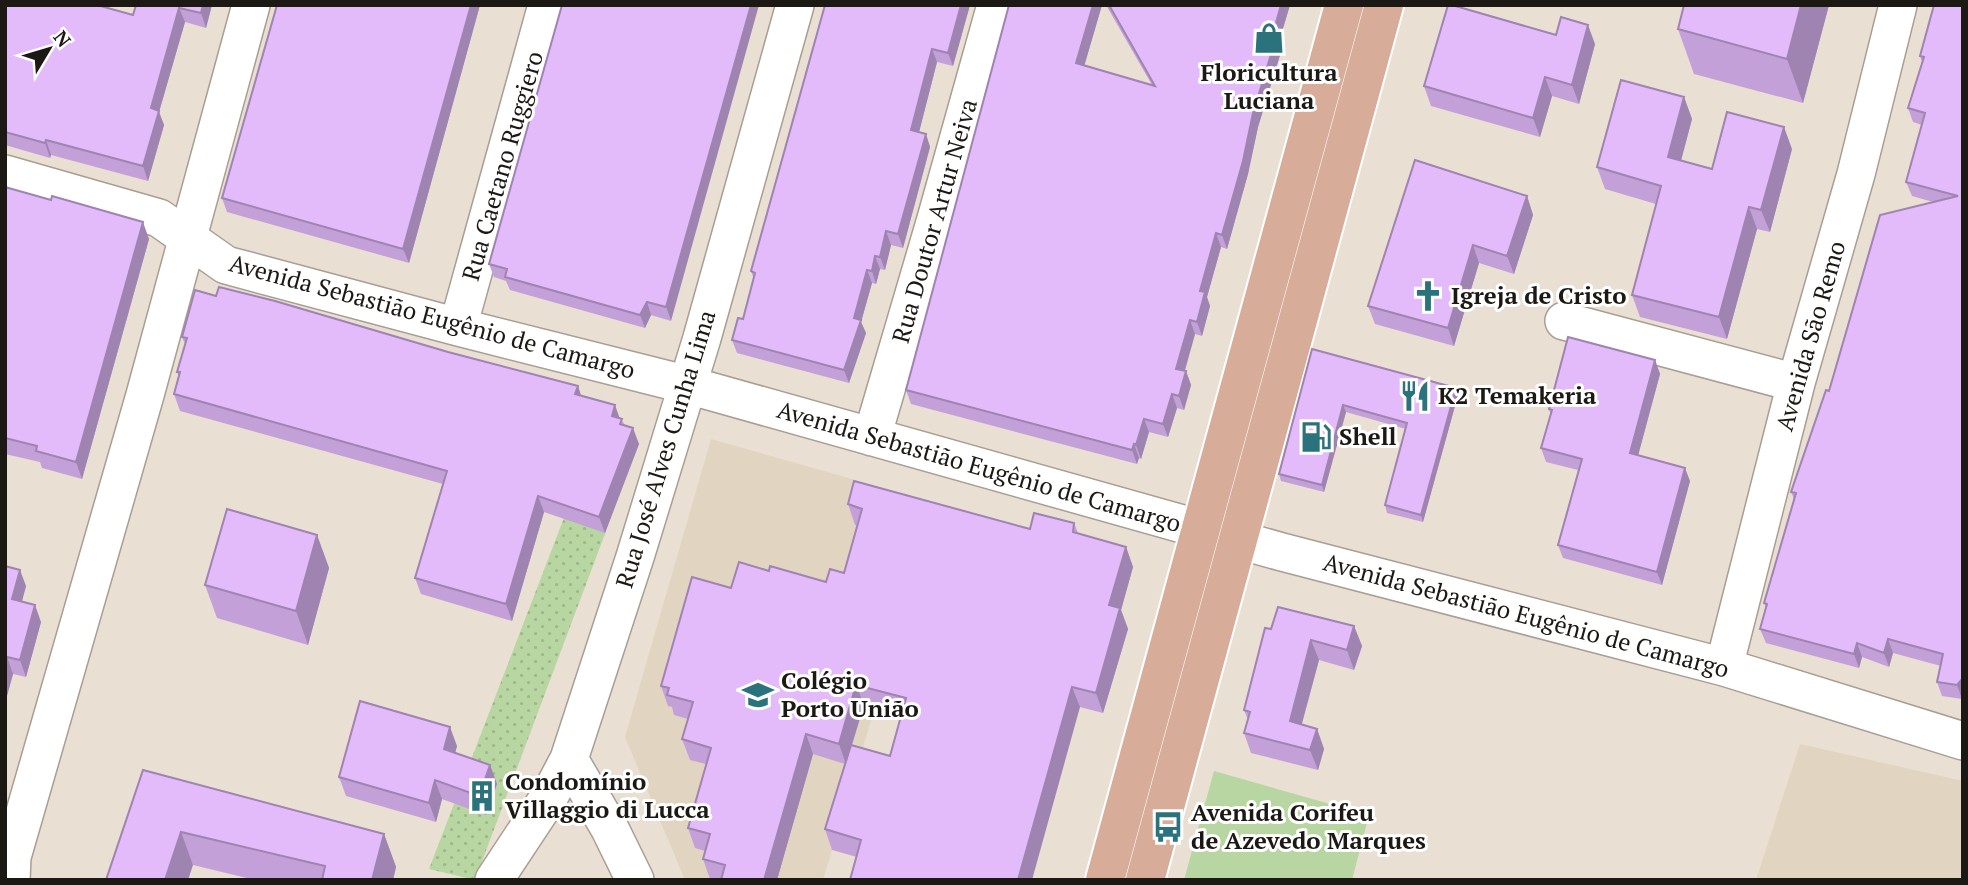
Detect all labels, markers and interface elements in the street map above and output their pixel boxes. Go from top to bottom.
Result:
north arrow [14,14,84,84]
shop icon: Floricultura Luciana [1252,21,1286,55]
text: N [49,25,77,52]
street label: Rua Caetano Ruggiero [454,47,550,284]
place label: Floricultura Luciana [1200,56,1338,116]
street label: Rua Doutor Artur Neiva [884,95,984,346]
street label: Avenida São Remo [1768,237,1852,434]
street label: Avenida Sebastião Eugênio de Camargo [226,246,639,386]
church icon: Igreja de Cristo [1411,279,1445,313]
place label: Igreja de Cristo [1451,279,1627,311]
street label: Rua José Alves Cunha Lima [608,306,723,591]
restaurant icon: K2 Temakeria [1398,379,1432,413]
place label: K2 Temakeria [1438,379,1597,411]
street label: Avenida Sebastião Eugênio de Camargo [774,393,1185,539]
fuel station icon: Shell [1299,420,1333,454]
place label: Shell [1339,420,1397,452]
street label: Avenida Sebastião Eugênio de Camargo [1320,545,1733,685]
place label: Colégio Porto União [781,664,919,724]
school or university icon: Colégio Porto União [741,678,775,712]
place label: Condomínio Villaggio di Lucca [505,765,710,825]
building icon: Condomínio Villaggio di Lucca [465,779,499,813]
place label: Avenida Corifeu de Azevedo Marques [1191,796,1426,856]
bus stop icon: Avenida Corifeu de Azevedo Marques [1151,810,1185,844]

